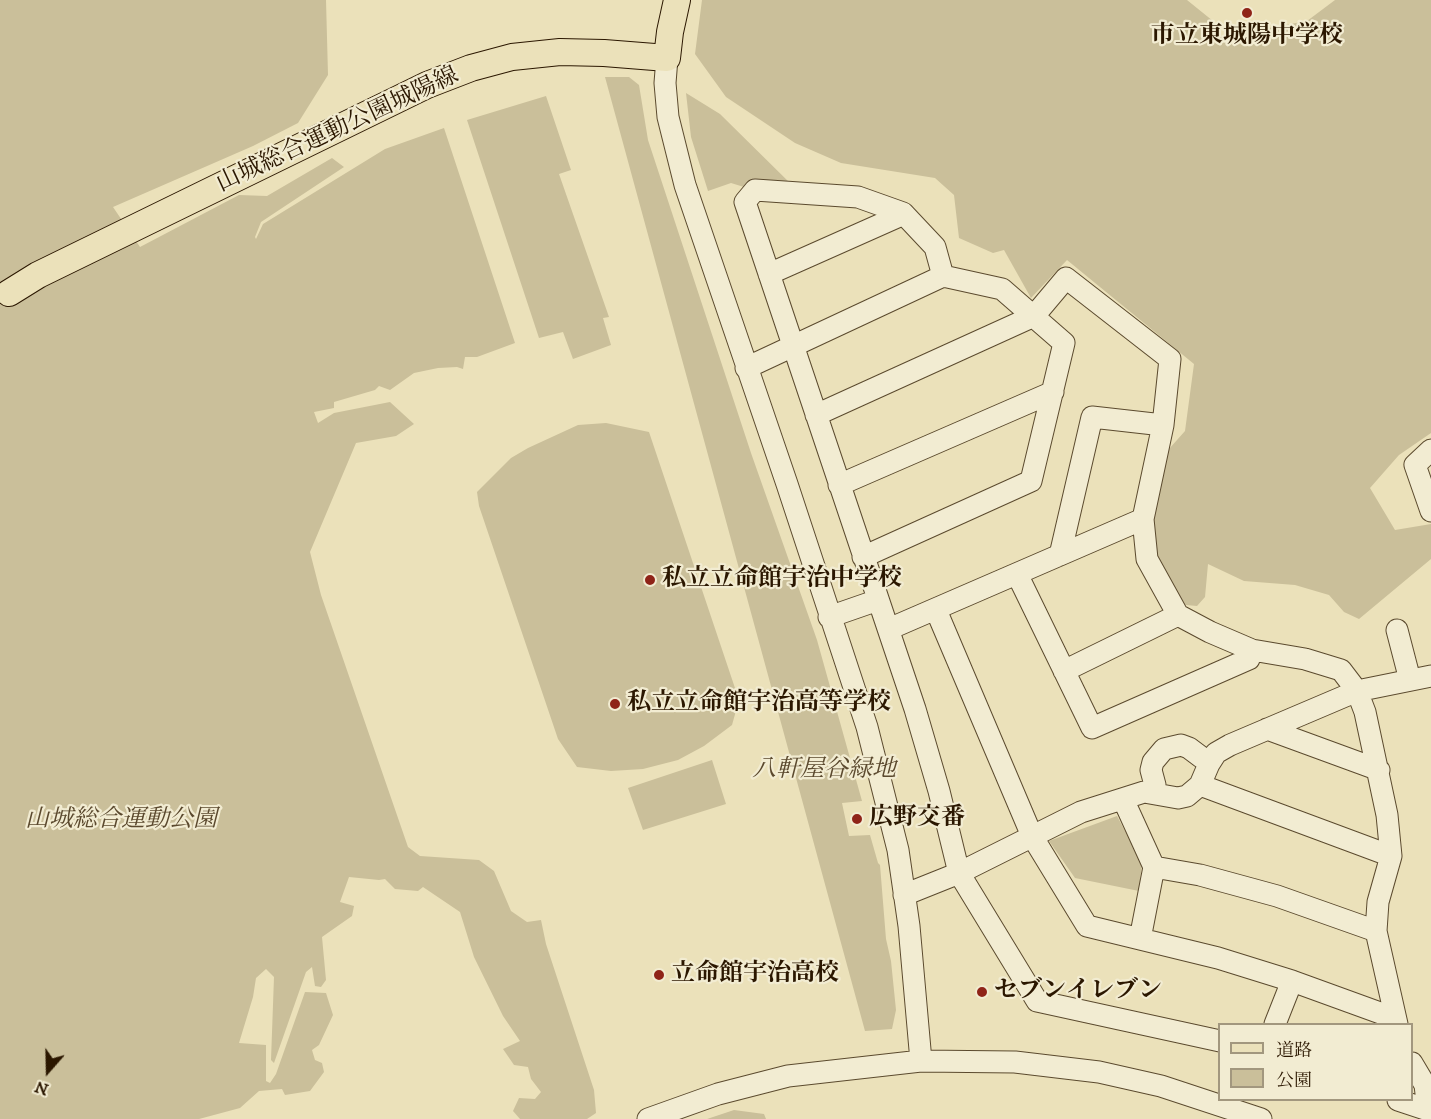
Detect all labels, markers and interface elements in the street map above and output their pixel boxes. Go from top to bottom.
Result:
marker: 市立東城陽中学校 [1240,6,1254,20]
place label: 市立東城陽中学校 [1151,23,1343,51]
street label: 山城総合運動公園城陽線 [212,62,464,200]
place label: 私立立命館宇治中学校 [662,566,902,594]
marker: 私立立命館宇治中学校 [643,573,657,587]
place label: 私立立命館宇治高等学校 [627,690,891,718]
marker: 私立立命館宇治高等学校 [608,697,622,711]
park label: 八軒屋谷緑地 [752,757,896,785]
place label: 広野交番 [869,805,965,833]
park label: 山城総合運動公園 [25,807,217,835]
marker: 広野交番 [850,812,864,826]
place label: 立命館宇治高校 [671,961,839,989]
marker: 立命館宇治高校 [652,968,666,982]
place label: セブンイレブン [994,978,1162,1006]
marker: セブンイレブン [975,985,989,999]
legend [1218,1023,1413,1101]
text: 道路 [1276,1040,1312,1062]
north arrow [18,1041,78,1101]
text: 公園 [1276,1070,1312,1092]
text: N [32,1076,51,1100]

